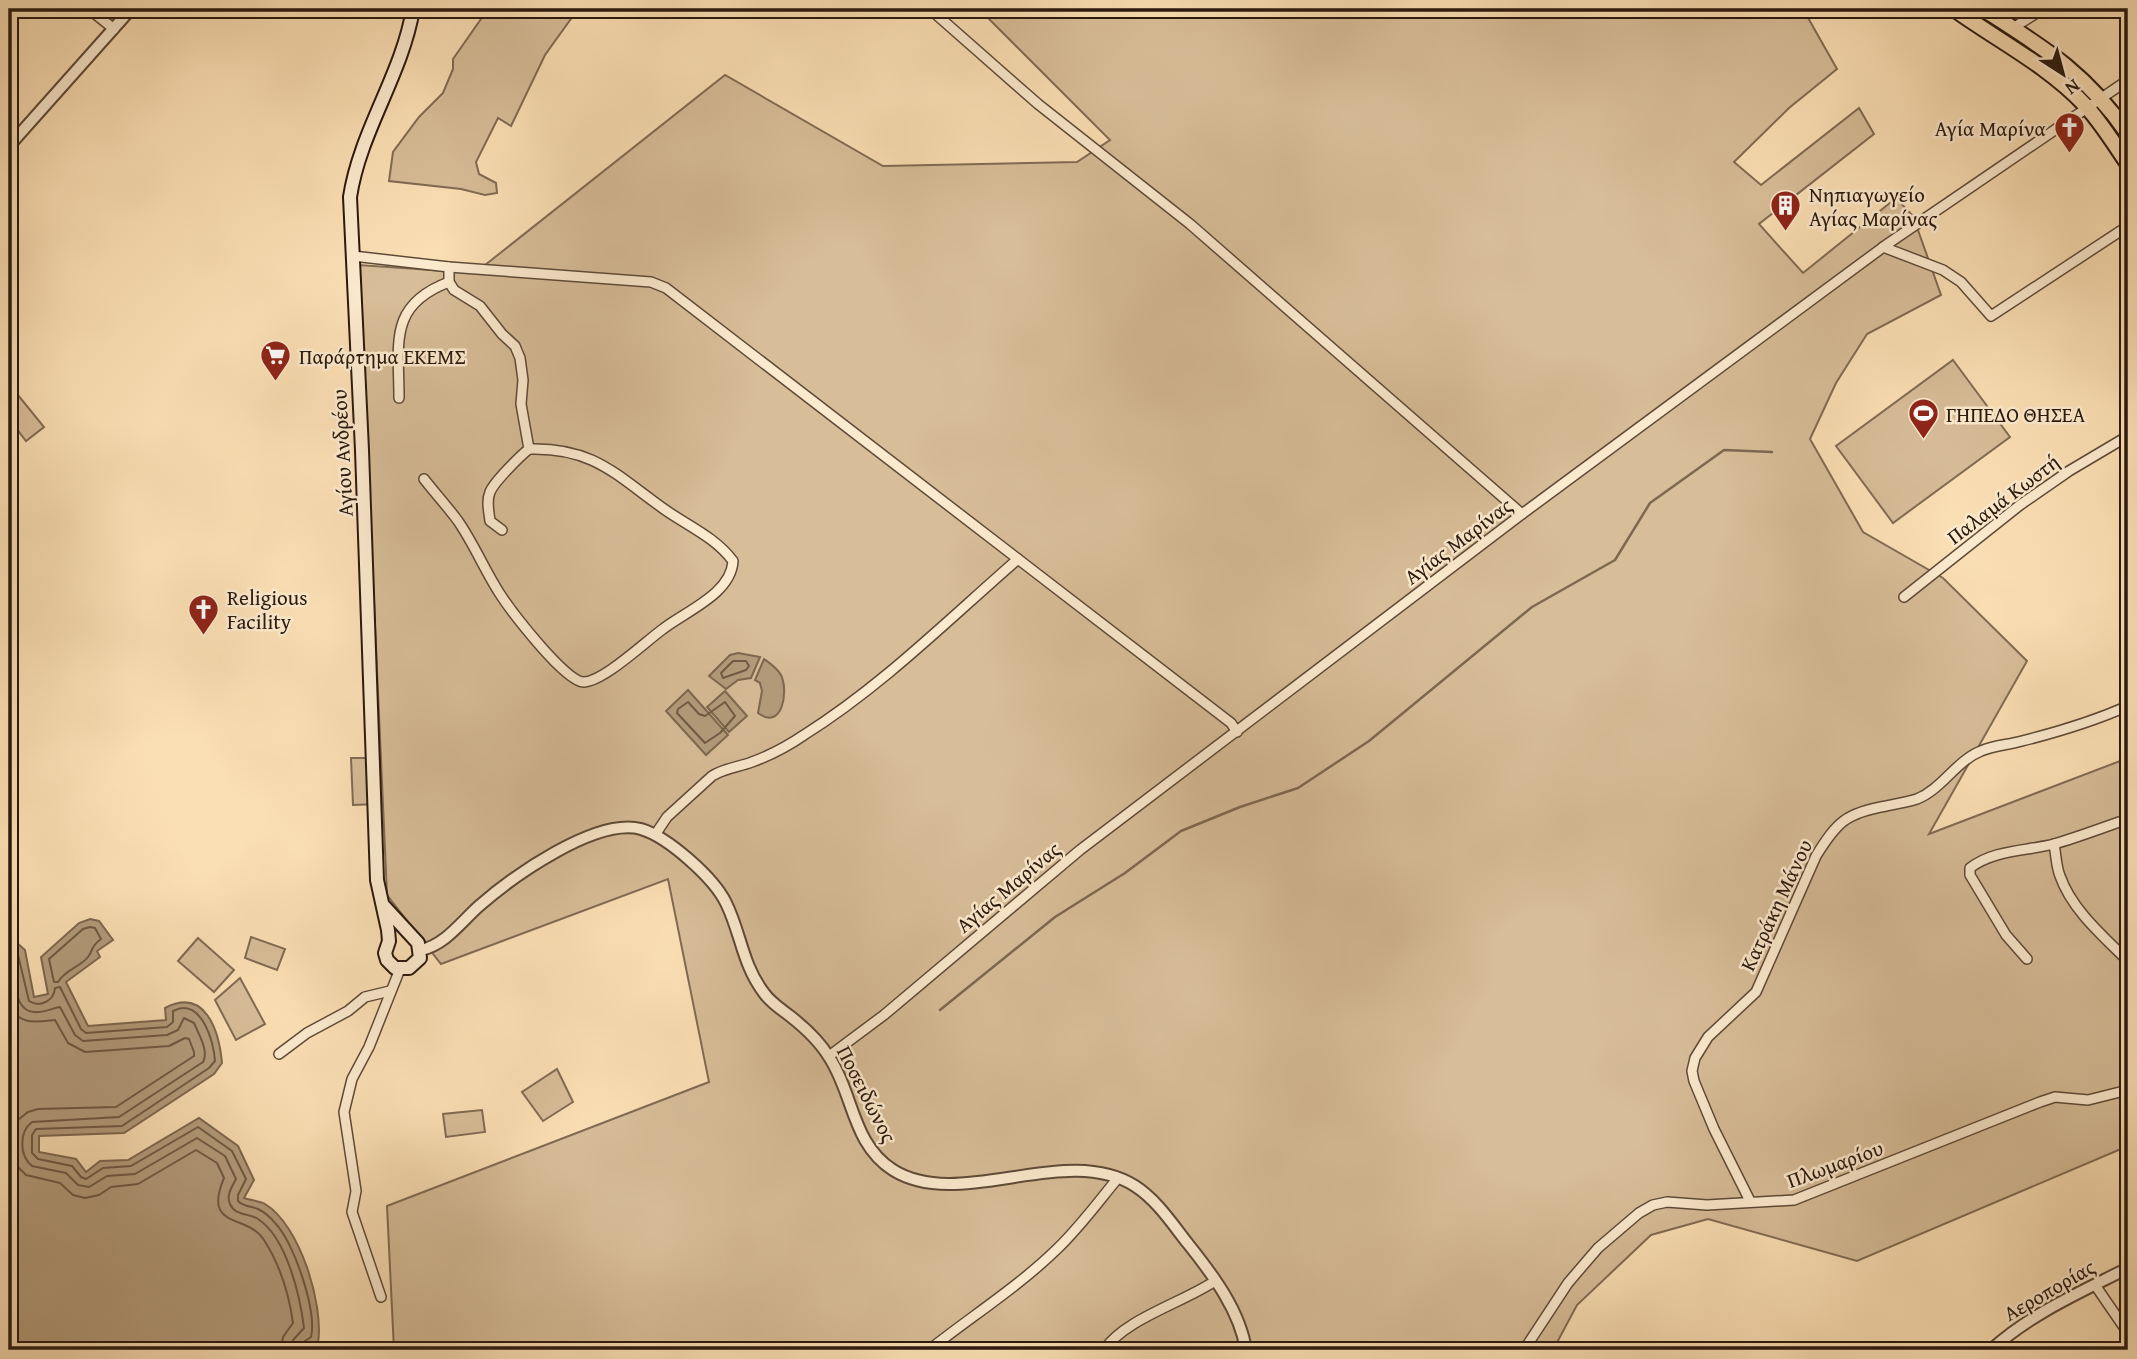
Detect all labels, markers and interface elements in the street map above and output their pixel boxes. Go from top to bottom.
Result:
north arrow [2028,38,2098,108]
text: N [2059,73,2086,103]
church icon: Αγία Μαρίνα [2052,111,2086,155]
place label: Αγία Μαρίνα [1935,113,2046,144]
place label: Νηπιαγωγείο Αγίας Μαρίνας [1809,179,1937,234]
building icon: Νηπιαγωγείο Αγίας Μαρίνας [1769,189,1803,233]
supermarket icon: Παράρτημα ΕΚΕΜΣ [259,339,293,383]
place label: Παράρτημα ΕΚΕΜΣ [299,341,466,372]
street label: Αγίου Ανδρέου [323,388,361,518]
sports icon: ΓΗΠΕΔΟ ΘΗΣΕΑ [1906,397,1940,441]
place label: ΓΗΠΕΔΟ ΘΗΣΕΑ [1946,399,2085,430]
street label: Παλαμά Κωστή [1940,446,2066,552]
street label: Αγίας Μαρίνας [1397,490,1519,592]
place label: Religious Facility [227,582,308,637]
church icon: Religious Facility [187,592,221,636]
street label: Αγίας Μαρίνας [949,834,1067,940]
street label: Κατράκη Μάνου [1732,834,1820,976]
street label: Ποσειδώνος [829,1040,905,1148]
street label: Πλωμαρίου [1782,1132,1888,1196]
street label: Αεροπορίας [1997,1251,2101,1329]

